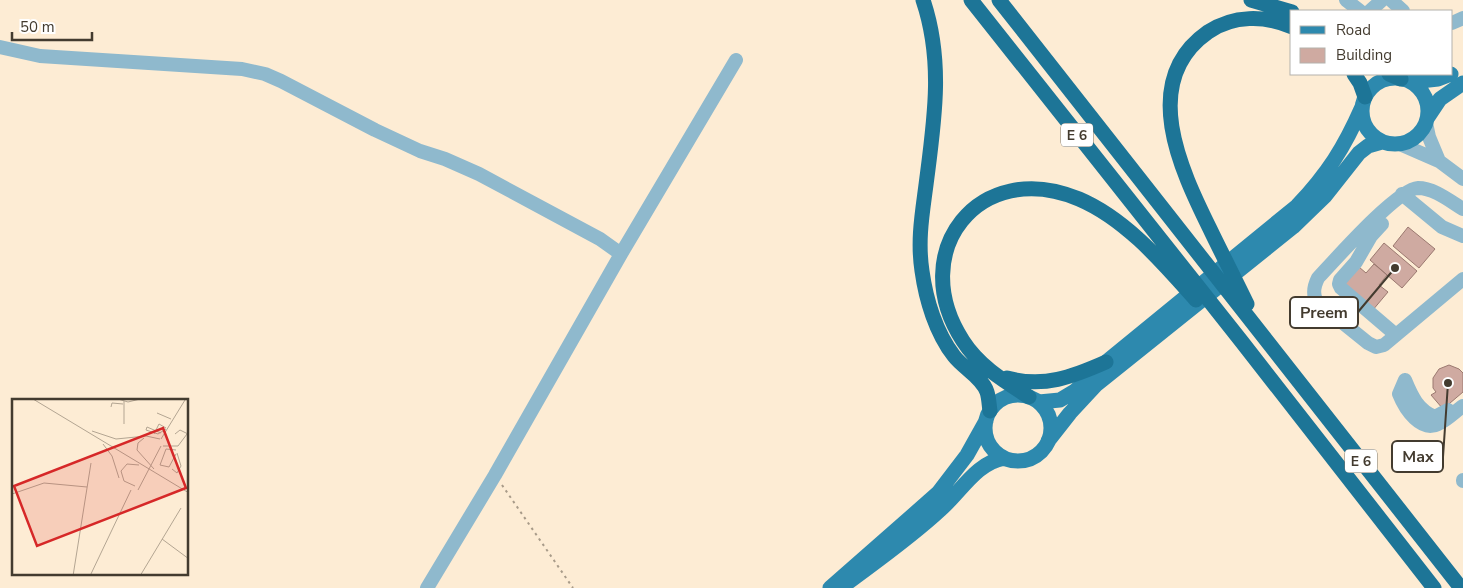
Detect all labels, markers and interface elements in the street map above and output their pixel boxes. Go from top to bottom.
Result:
scale bar [12,10,92,42]
legend [1290,10,1453,75]
text: 50 m [20,17,55,37]
text: Road [1336,20,1371,40]
text: Building [1336,45,1392,65]
road number: E 6 [1061,124,1093,146]
callout: Preem [1290,297,1358,328]
text: Preem [1300,302,1348,324]
inset map [12,399,189,576]
callout: Max [1392,441,1443,472]
text: Max [1402,446,1434,468]
road number: E 6 [1345,450,1377,472]

